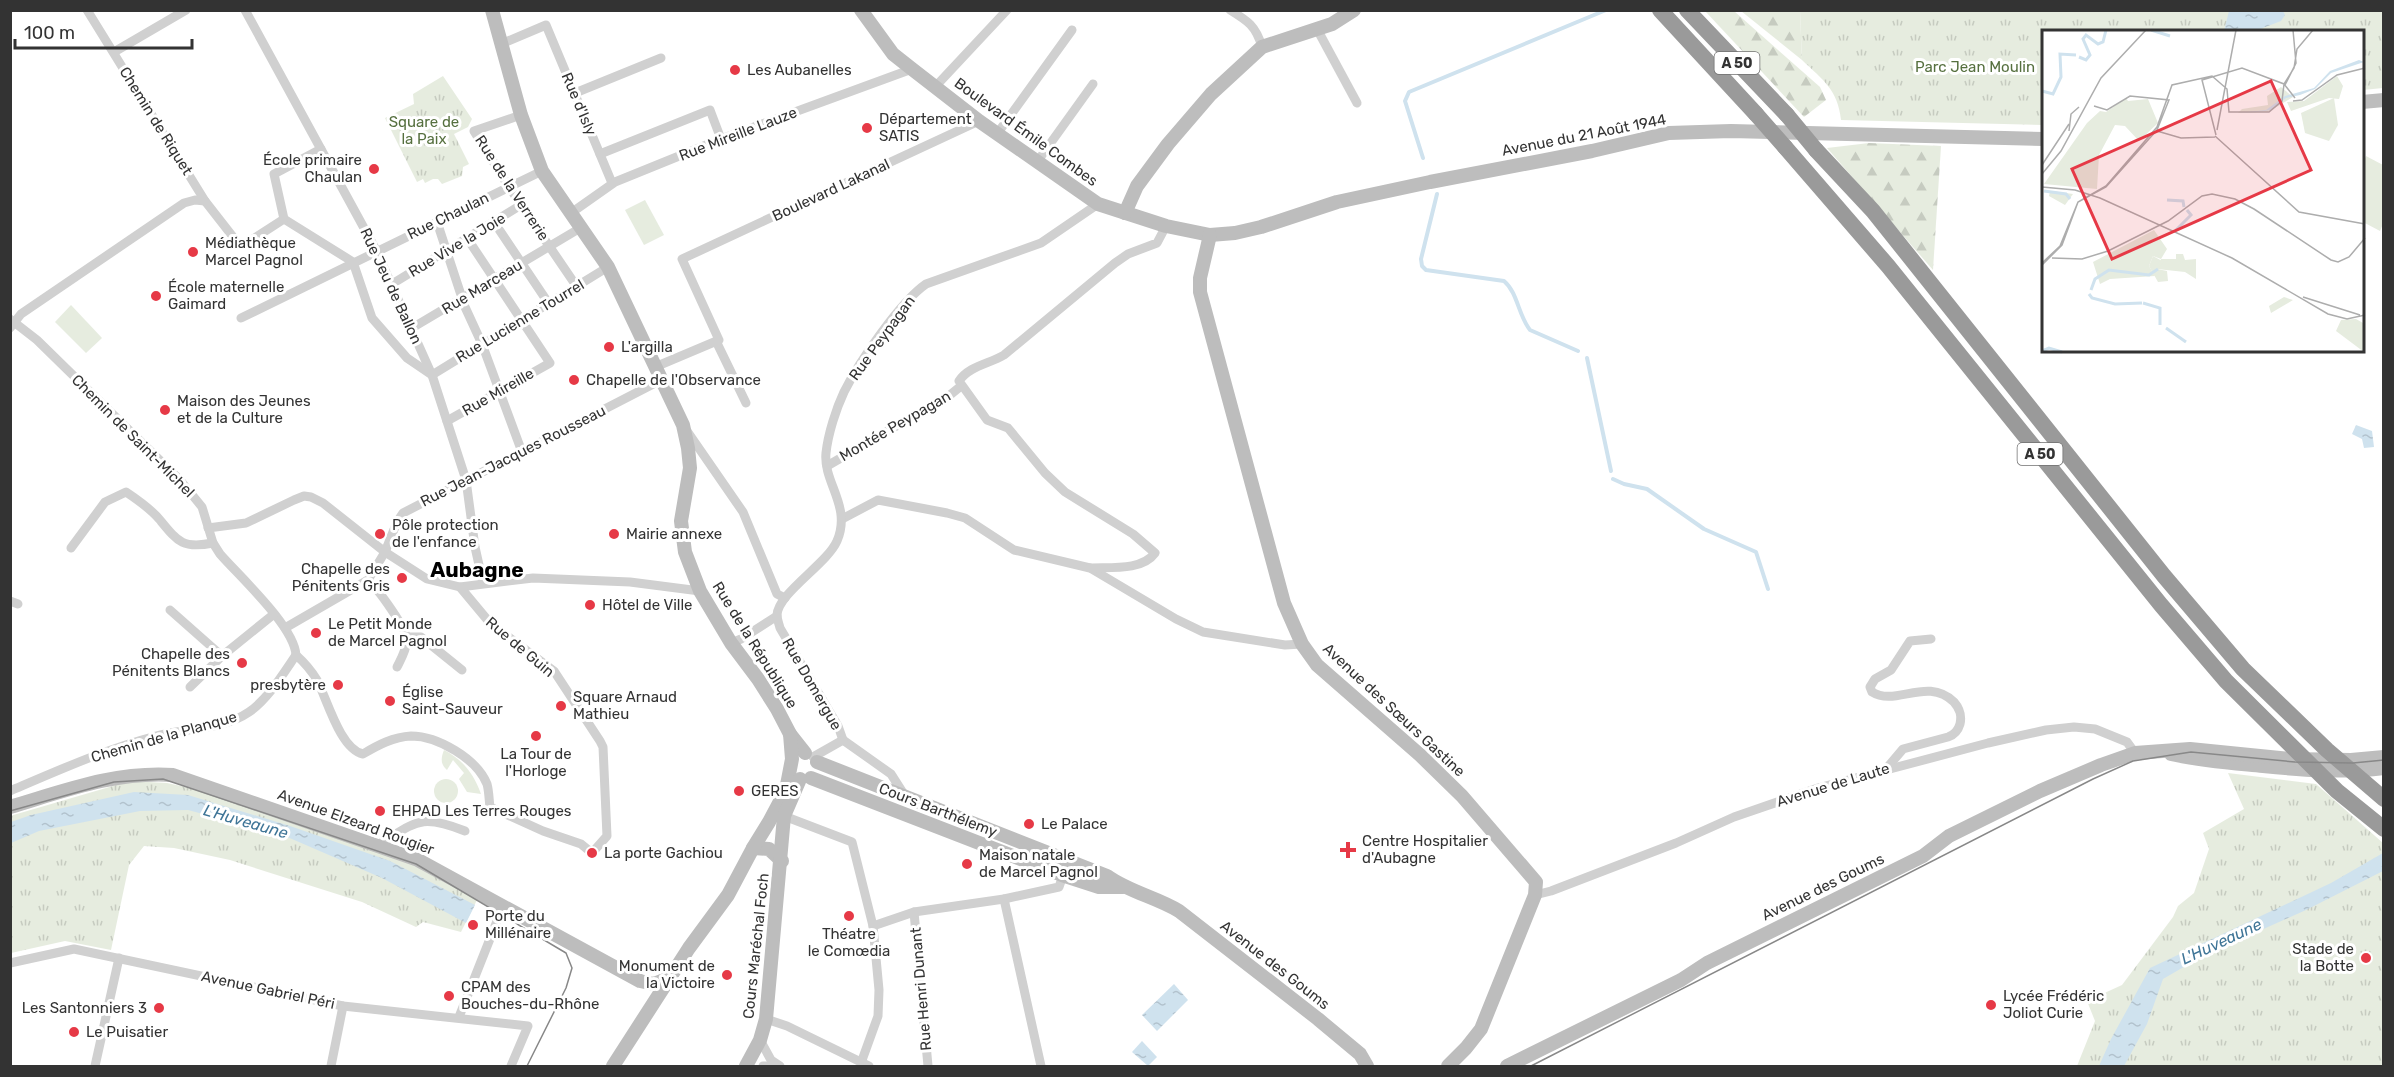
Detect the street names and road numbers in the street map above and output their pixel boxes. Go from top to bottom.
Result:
road number: A 50 [1714,52,1760,74]
street label: Chemin de Riquet [116,64,197,178]
street label: Rue d'Isly [558,70,600,138]
street label: Boulevard Émile Combes [951,74,1101,190]
street label: Rue Mireille Lauze [676,103,800,165]
street label: Avenue du 21 Août 1944 [1500,110,1668,160]
street label: Rue de la Verrerie [471,132,553,244]
street label: Boulevard Lakanal [769,155,893,225]
street label: Rue Chaulan [404,189,492,243]
street label: Rue Vive la Joie [405,209,509,281]
street label: Rue Jeu de Ballon [356,225,426,347]
street label: Rue Marceau [439,256,525,318]
street label: Rue Lucienne Tourrel [453,276,587,366]
street label: Rue Peypagan [845,292,919,384]
street label: Rue Mireille [459,364,537,420]
street label: Chemin de Saint-Michel [68,371,198,501]
street label: Montée Peypagan [836,387,954,465]
street label: Rue Jean-Jacques Rousseau [417,401,609,511]
road number: A 50 [2018,443,2062,465]
street label: Rue de la République [709,578,801,712]
street label: Rue de Guin [482,613,558,681]
street label: Rue Domergue [778,635,846,733]
street label: Avenue des Sœurs Gastine [1319,640,1469,780]
street label: Chemin de la Planque [89,708,239,766]
street label: Avenue de Laute [1774,759,1892,811]
street label: Cours Barthélemy [876,779,1000,841]
street label: Avenue Elzeard Rougier [275,785,437,859]
street label: Avenue des Goums [1759,849,1887,924]
street label: Cours Maréchal Foch [739,872,773,1020]
street label: Avenue des Goums [1217,917,1333,1013]
street label: Rue Henri Dunant [907,926,935,1051]
street label: Avenue Gabriel Péri [200,967,336,1013]

